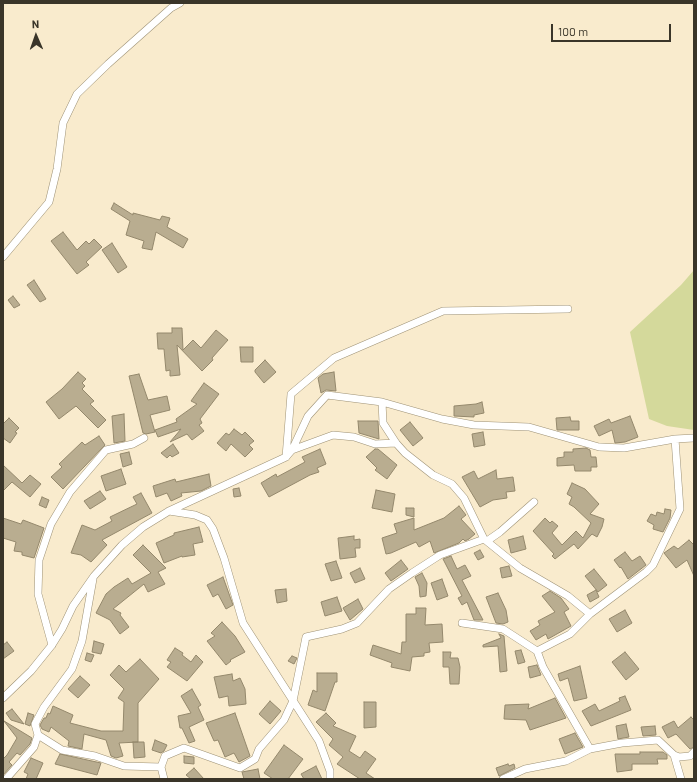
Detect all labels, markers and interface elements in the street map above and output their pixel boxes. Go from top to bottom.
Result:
north arrow [16,16,56,56]
scale bar [553,16,673,42]
text: N [32,17,39,30]
text: 100 m [558,24,588,38]

